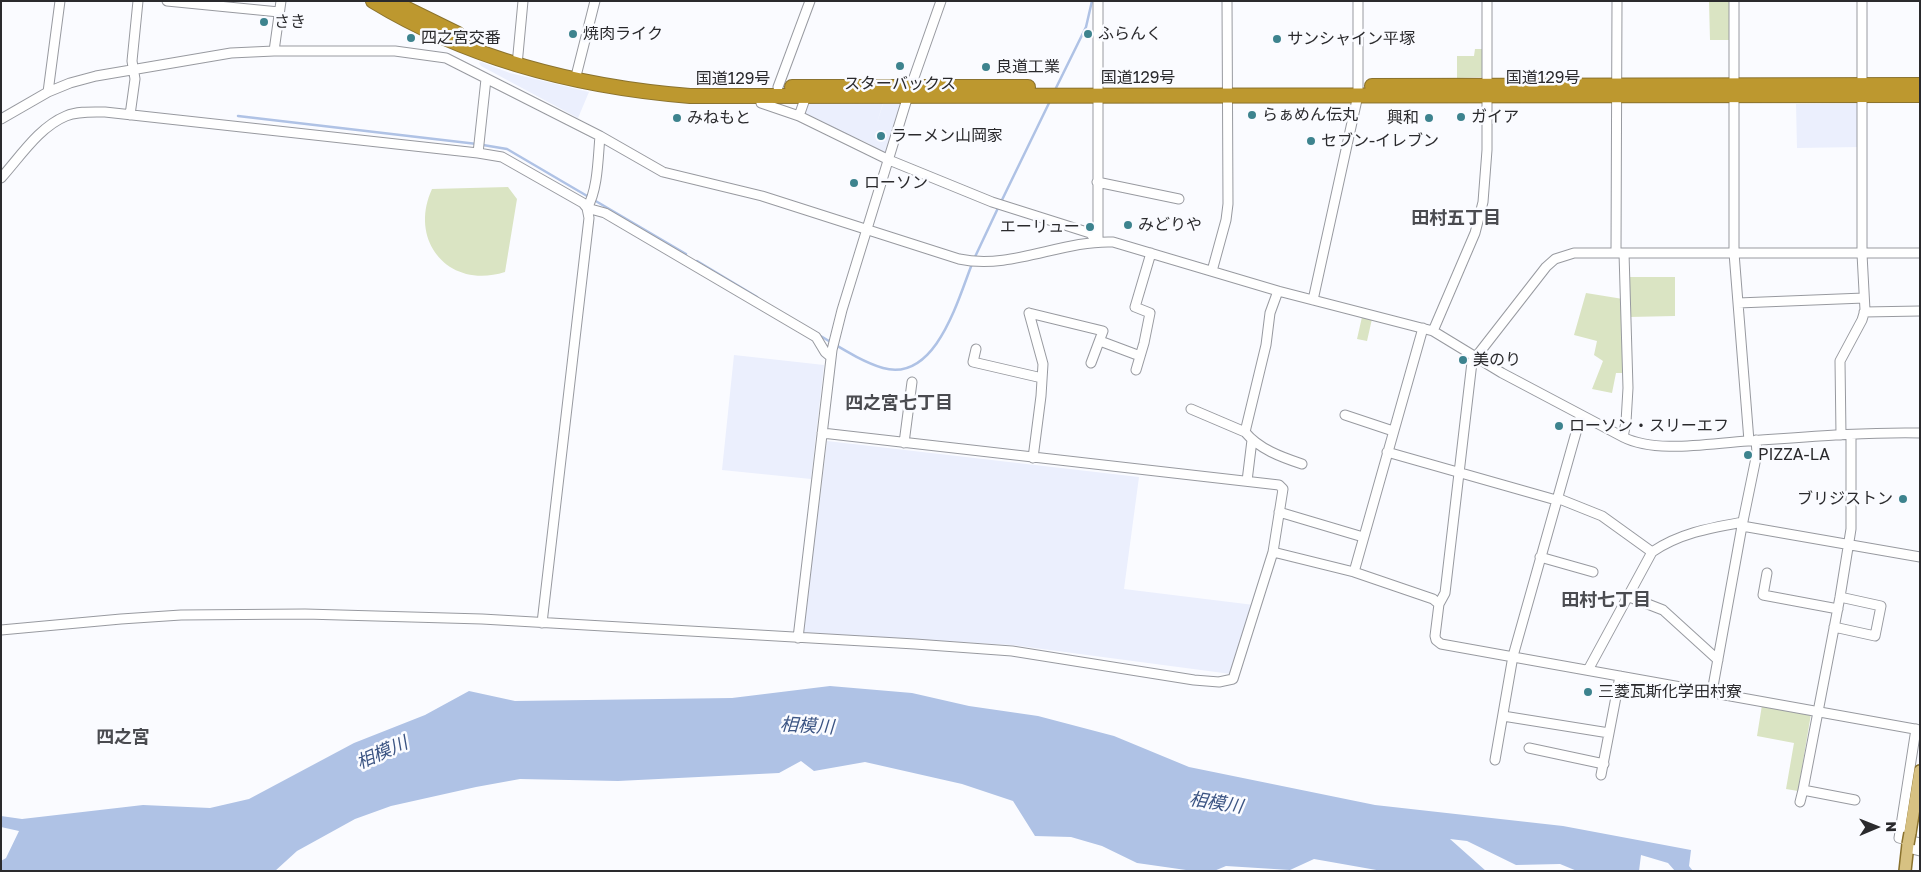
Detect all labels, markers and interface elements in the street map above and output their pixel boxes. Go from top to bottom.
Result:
place label: さき [274,12,306,32]
marker: さき [258,16,270,28]
place label: 焼肉ライク [583,24,663,44]
place label: ふらんく [1098,24,1162,44]
place label: 四之宮交番 [421,28,501,48]
marker: 焼肉ライク [567,28,579,40]
marker: ふらんく [1082,28,1094,40]
place label: サンシャイン平塚 [1287,29,1415,49]
marker: 四之宮交番 [405,32,417,44]
marker: サンシャイン平塚 [1271,33,1283,45]
place label: 良道工業 [996,57,1060,77]
marker: スターバックス [894,60,906,72]
marker: 良道工業 [980,61,992,73]
street label: 国道129号 [1101,68,1175,88]
street label: 国道129号 [1506,68,1580,88]
street label: 国道129号 [696,69,770,89]
place label: スターバックス [844,74,956,94]
place label: らぁめん伝丸 [1262,105,1358,125]
place label: ガイア [1471,107,1519,127]
place label: みねもと [687,108,751,128]
place label: 興和 [1387,108,1419,128]
marker: らぁめん伝丸 [1246,109,1258,121]
marker: ガイア [1455,111,1467,123]
marker: みねもと [671,112,683,124]
marker: 興和 [1423,112,1435,124]
place label: ラーメン山岡家 [891,126,1003,146]
marker: ラーメン山岡家 [875,130,887,142]
place label: セブン-イレブン [1321,131,1439,151]
marker: セブン-イレブン [1305,135,1317,147]
place label: ローソン [864,173,928,193]
marker: ローソン [848,177,860,189]
district label: 田村五丁目 [1411,207,1501,229]
place label: みどりや [1138,215,1202,235]
place label: エーリュー [1000,217,1080,237]
marker: みどりや [1122,219,1134,231]
marker: エーリュー [1084,221,1096,233]
place label: 美のり [1473,350,1521,370]
marker: 美のり [1457,354,1469,366]
district label: 四之宮七丁目 [845,392,953,414]
place label: ローソン・スリーエフ [1569,416,1729,436]
marker: ローソン・スリーエフ [1553,420,1565,432]
place label: PIZZA-LA [1758,445,1830,465]
marker: PIZZA-LA [1742,449,1754,461]
place label: ブリジストン [1797,489,1893,509]
marker: ブリジストン [1897,493,1909,505]
district label: 田村七丁目 [1561,589,1651,611]
place label: 三菱瓦斯化学田村寮 [1598,682,1742,702]
marker: 三菱瓦斯化学田村寮 [1582,686,1594,698]
water label: 相模川 [779,714,835,738]
district label: 四之宮 [96,726,150,748]
water label: 相模川 [353,732,411,774]
water label: 相模川 [1188,788,1244,818]
north arrow [1851,802,1901,852]
text: N [1883,821,1900,832]

